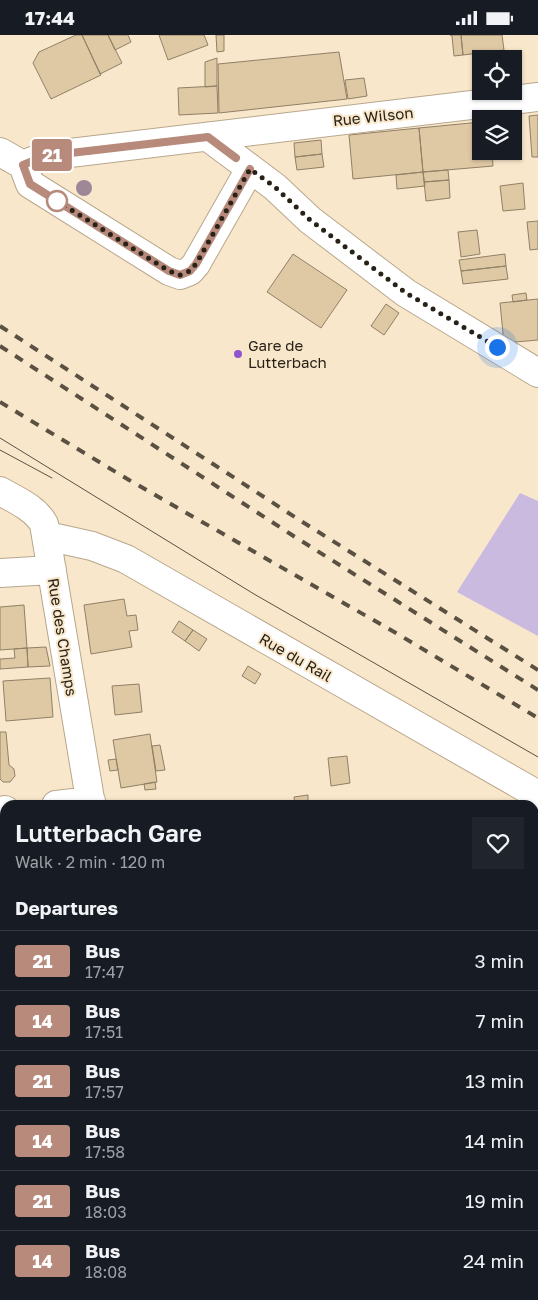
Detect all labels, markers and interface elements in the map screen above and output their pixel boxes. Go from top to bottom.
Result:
text: 17:44 [25,6,75,29]
map controls [472,50,522,160]
button: locate [472,50,522,100]
street label: Rue Wilson [332,103,414,129]
button: layers [472,110,522,160]
line badge: 21 [30,139,74,171]
text: 21 [42,144,62,166]
unlabelled marker [46,190,68,212]
your location [485,335,510,360]
place label: Gare de Lutterbach [248,336,327,371]
marker: Gare de Lutterbach [232,348,244,360]
street label: Rue des Champs [45,577,81,697]
street label: Rue du Rail [257,629,336,685]
button: heart [472,817,524,869]
text: Lutterbach Gare [15,818,202,847]
text: Walk · 2 min · 120 m [15,852,165,872]
text: Departures [15,896,118,919]
text: Bus [85,939,120,962]
text: 3 min [475,949,524,972]
text: 21 [32,950,53,972]
text: 17:47 [85,962,124,982]
text: Bus [85,999,120,1022]
text: 7 min [476,1009,524,1032]
text: 14 [32,1010,53,1032]
text: 17:51 [85,1022,123,1042]
text: Bus [85,1059,120,1082]
text: 13 min [465,1069,524,1092]
text: 21 [32,1070,53,1092]
text: 17:57 [85,1082,124,1102]
text: Bus [85,1119,120,1142]
text: 14 min [465,1129,524,1152]
text: 14 [32,1130,53,1152]
text: 17:58 [85,1142,125,1162]
text: Bus [85,1179,120,1202]
text: 19 min [465,1189,524,1212]
text: 21 [32,1190,53,1212]
text: 18:03 [85,1202,127,1222]
text: Bus [85,1239,120,1262]
text: 24 min [463,1249,524,1272]
text: 14 [32,1250,53,1272]
text: 18:08 [85,1262,127,1282]

